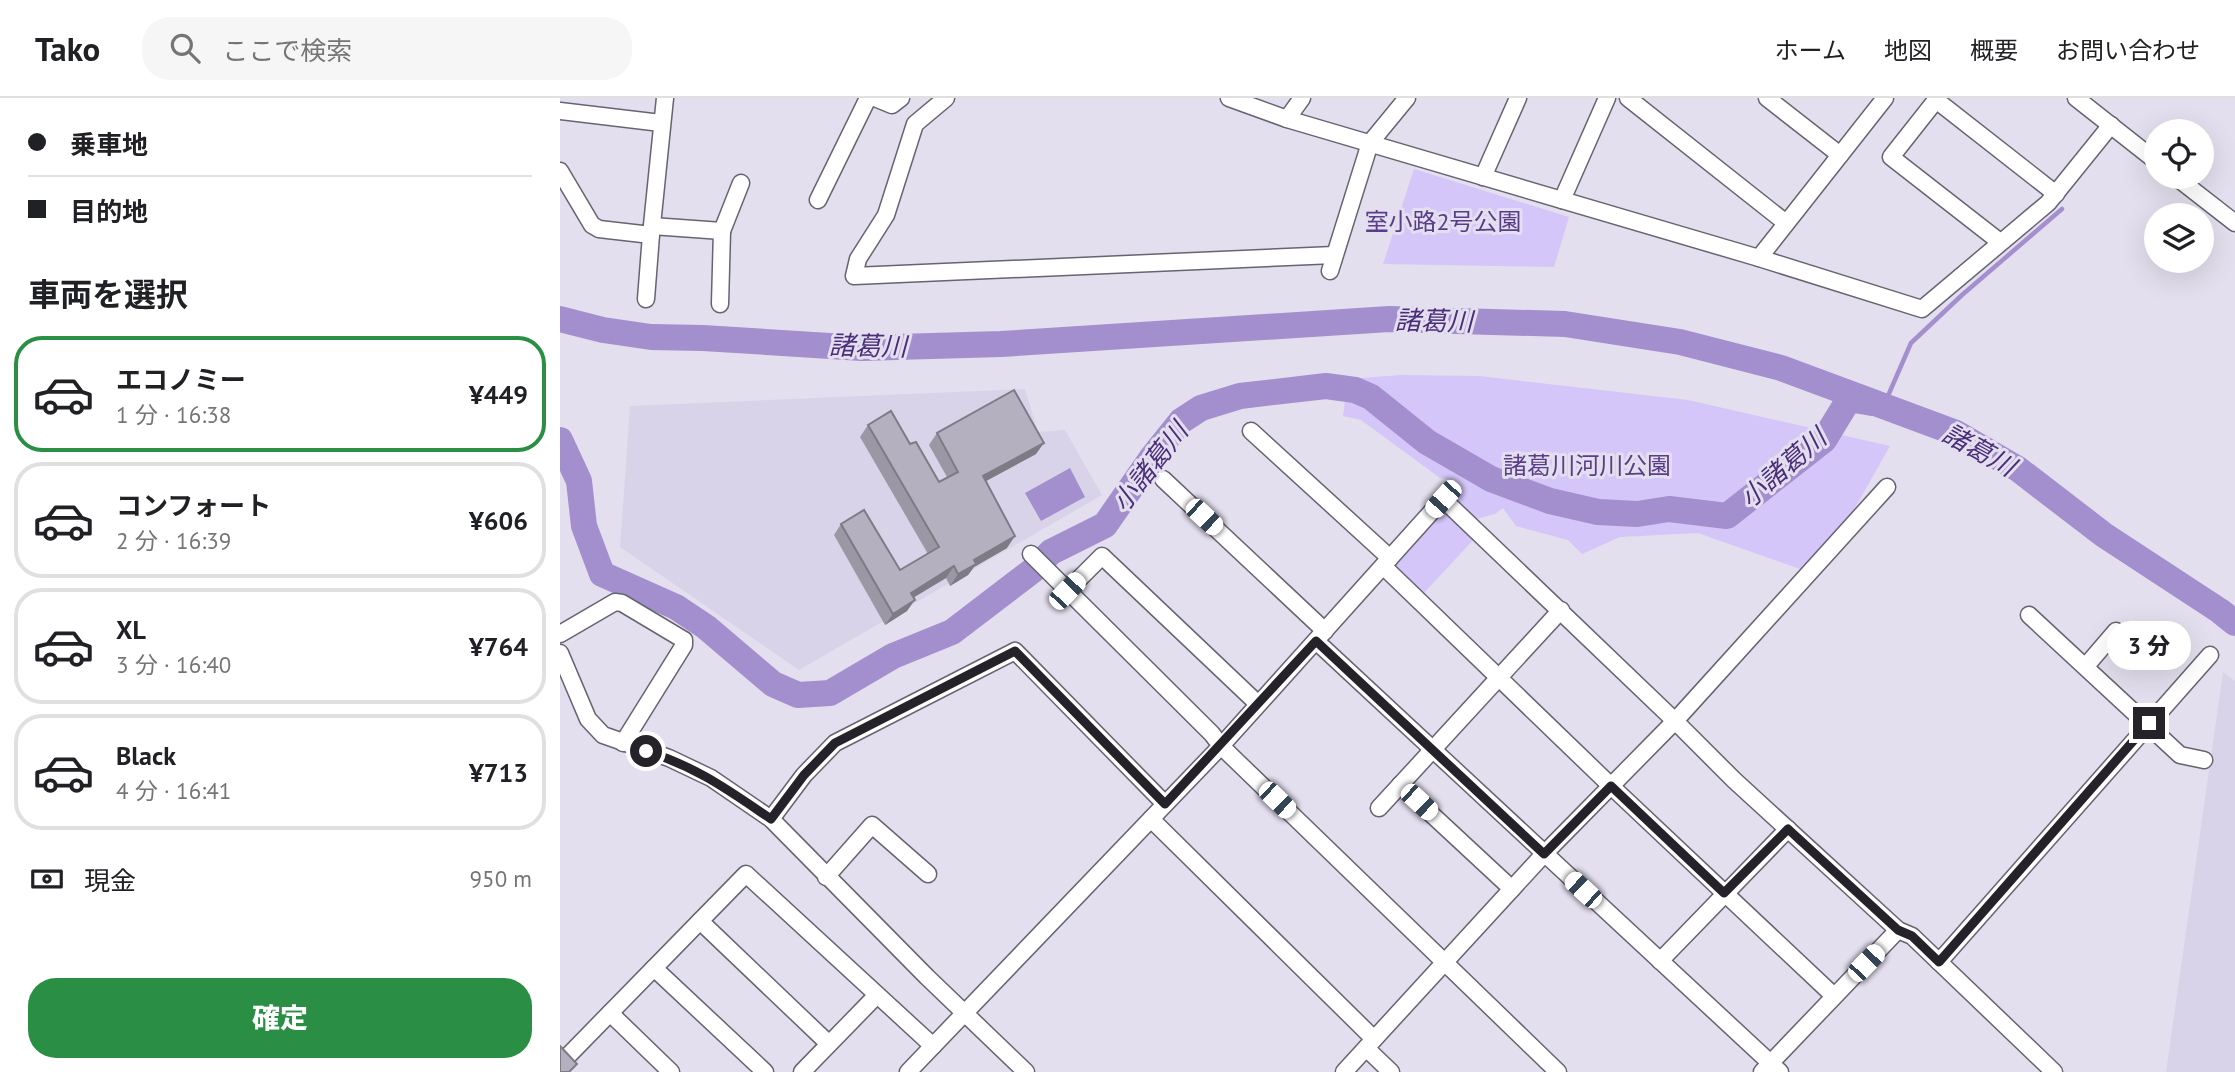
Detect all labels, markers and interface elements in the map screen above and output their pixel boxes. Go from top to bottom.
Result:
search box [142,17,632,80]
text: Tako [35,27,100,70]
icon: search [166,29,204,67]
text: ここで検索 [222,34,352,67]
text: ホーム [1775,35,1846,66]
text: 地図 [1884,35,1932,66]
text: 概要 [1970,35,2018,66]
text: お問い合わせ [2056,35,2200,66]
map controls [2144,119,2214,273]
button: locate [2144,119,2214,189]
text: 乗車地 [70,128,148,161]
text: 目的地 [70,195,148,228]
button: layers [2144,203,2214,273]
park label: 室小路2号公園 [1364,206,1522,237]
text: 車両を選択 [28,273,188,315]
water label: 諸葛川 [1395,303,1476,338]
water label: 諸葛川 [829,328,910,363]
icon: car [32,363,95,426]
text: エコノミー [116,363,246,396]
text: ¥449 [469,378,528,411]
text: 1 分 · 16:38 [116,400,231,429]
water label: 小諸葛川 [1105,413,1196,518]
water label: 諸葛川 [1937,416,2024,484]
water label: 小諸葛川 [1733,419,1835,514]
park label: 諸葛川河川公園 [1503,450,1671,481]
car [1422,476,1465,522]
icon: car [32,489,95,552]
text: コンフォート [116,489,271,522]
car [1182,495,1227,539]
text: ¥606 [469,504,528,537]
text: 2 分 · 16:39 [116,526,231,555]
car [1045,569,1090,613]
text: XL [116,613,146,646]
icon: car [32,615,95,678]
callout: 3 分 [2107,622,2191,670]
text: ¥764 [469,630,528,663]
text: 3 分 [2128,631,2170,660]
text: 3 分 · 16:40 [116,650,231,679]
route end [2133,707,2165,739]
route start [630,735,662,767]
text: Black [116,739,176,772]
icon: car [32,741,95,804]
text: ¥713 [469,756,528,789]
text: 4 分 · 16:41 [116,776,231,805]
car [1255,778,1300,822]
car [1397,780,1442,824]
icon: cash [28,860,66,898]
text: 現金 [84,864,136,897]
text: 950 m [470,864,532,893]
car [1561,868,1606,912]
car [1844,941,1889,985]
button: 確定 [28,978,532,1058]

